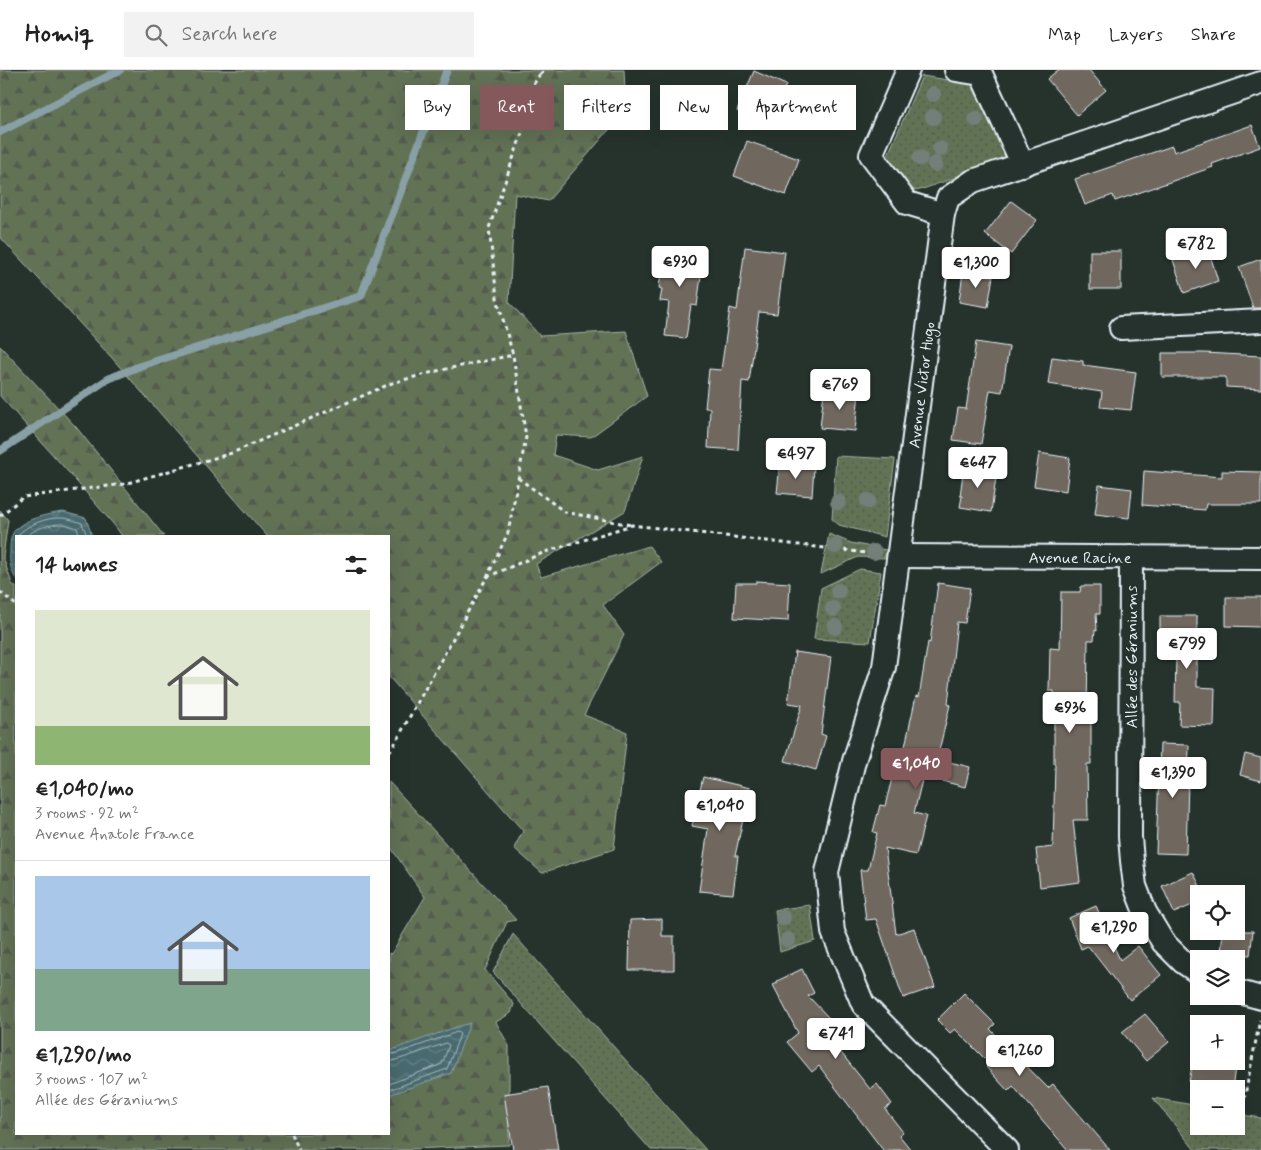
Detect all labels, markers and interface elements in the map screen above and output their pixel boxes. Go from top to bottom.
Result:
search box [124,12,474,57]
text: Homiq [25,19,94,50]
icon: search [142,21,170,49]
text: Search here [182,22,277,47]
text: Map [1048,23,1081,47]
text: Layers [1109,23,1163,47]
text: Share [1191,23,1236,47]
chip: Buy [405,85,470,130]
chip: Rent [480,85,554,130]
chip: Filters [564,85,650,130]
chip: New [660,85,728,130]
chip: Apartment [738,85,856,130]
pin: €782 [1166,228,1226,270]
text: €782 [1177,233,1215,254]
pin: €930 [650,246,710,288]
pin: €1,300 [935,246,1017,289]
text: €930 [663,251,697,272]
text: €1,300 [953,252,999,273]
street label: Avenue Victor Hugo [904,321,942,450]
pin: €769 [810,368,870,411]
text: €769 [821,374,859,395]
pin: €497 [766,438,826,480]
text: €497 [777,443,815,464]
pin: €647 [948,446,1008,489]
text: €647 [959,452,997,473]
street label: Avenue Racine [1028,548,1132,569]
text: 14 homes [35,551,118,579]
icon: filters [342,551,370,579]
street label: Allée des Géraniums [1122,586,1143,728]
pin: €799 [1157,628,1217,670]
text: €799 [1168,633,1206,654]
icon: home [158,643,248,733]
pin: €936 [1040,692,1100,734]
text: €936 [1054,697,1086,718]
pin: €1,040 [875,748,957,790]
text: €1,040 [892,753,940,774]
pin: €1,390 [1132,756,1214,799]
text: €1,390 [1150,762,1196,783]
text: €1,040/mo [35,775,134,803]
pin: €1,040 [679,790,761,832]
text: €1,040 [696,795,744,816]
text: 3 rooms · 92 m² [35,803,139,824]
text: Avenue Anatole France [35,824,195,845]
map controls [1190,885,1245,1135]
button: locate [1190,885,1245,940]
icon: home [158,908,248,998]
pin: €1,290 [1073,912,1155,954]
text: €1,290 [1091,917,1137,938]
button: layers [1190,950,1245,1005]
button: + [1190,1015,1245,1070]
pin: €741 [806,1018,866,1060]
text: €741 [818,1023,854,1044]
pin: €1,260 [979,1034,1061,1077]
text: €1,260 [997,1040,1043,1061]
text: €1,290/mo [35,1041,131,1069]
text: 3 rooms · 107 m² [35,1069,148,1090]
button: − [1190,1080,1245,1135]
text: Allée des Géraniums [35,1090,178,1111]

